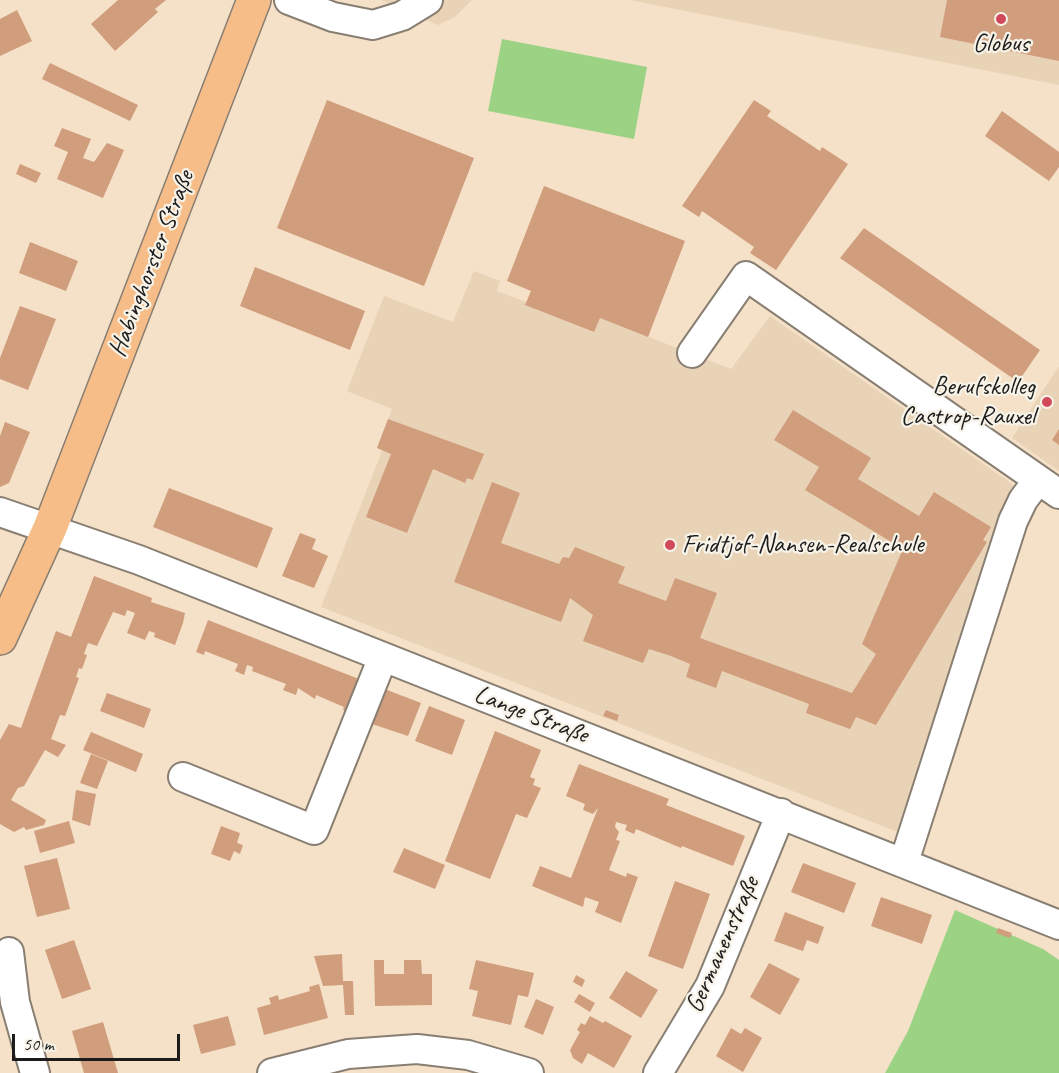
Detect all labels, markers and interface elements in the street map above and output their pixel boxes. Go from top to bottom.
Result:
marker: Globus [994,12,1008,26]
place label: Globus [973,28,1029,60]
street label: Habinghorster Straße [102,167,202,361]
place label: Berufskolleg Castrop-Rauxel [901,371,1035,432]
marker: Berufskolleg Castrop-Rauxel [1040,395,1054,409]
place label: Fridtjof-Nansen-Realschule [682,529,923,561]
marker: Fridtjof-Nansen-Realschule [663,538,677,552]
street label: Lange Straße [470,679,592,751]
street label: Germanenstraße [679,872,767,1018]
scale bar [15,1022,183,1060]
text: 50 m [23,1033,54,1055]

